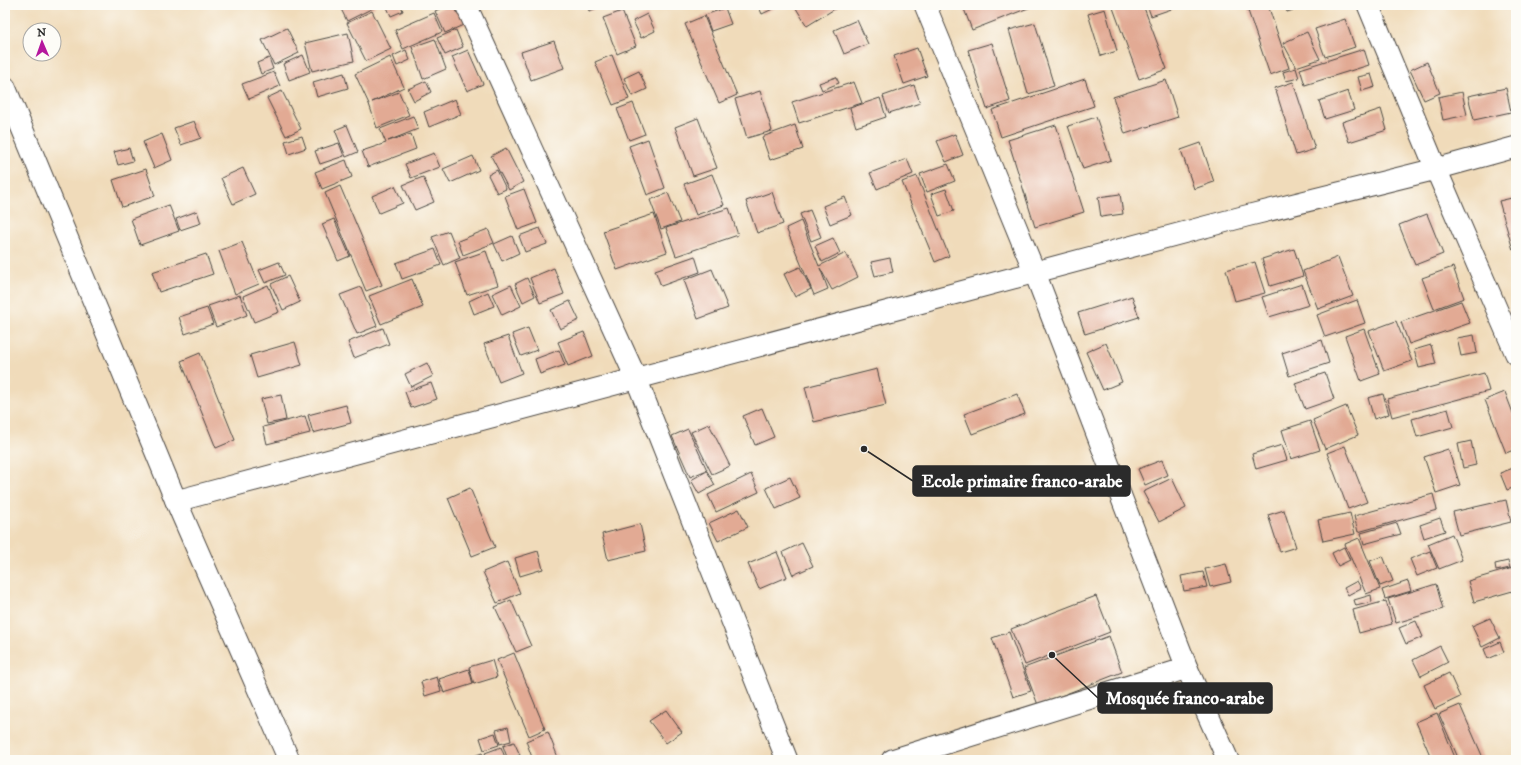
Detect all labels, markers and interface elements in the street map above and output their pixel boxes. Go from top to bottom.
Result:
north arrow [22,22,62,62]
text: N [37,26,46,40]
callout: Ecole primaire franco-arabe [913,466,1130,496]
text: Ecole primaire franco-arabe [921,471,1123,493]
callout: Mosquée franco-arabe [1098,683,1272,713]
text: Mosquée franco-arabe [1106,688,1265,710]

